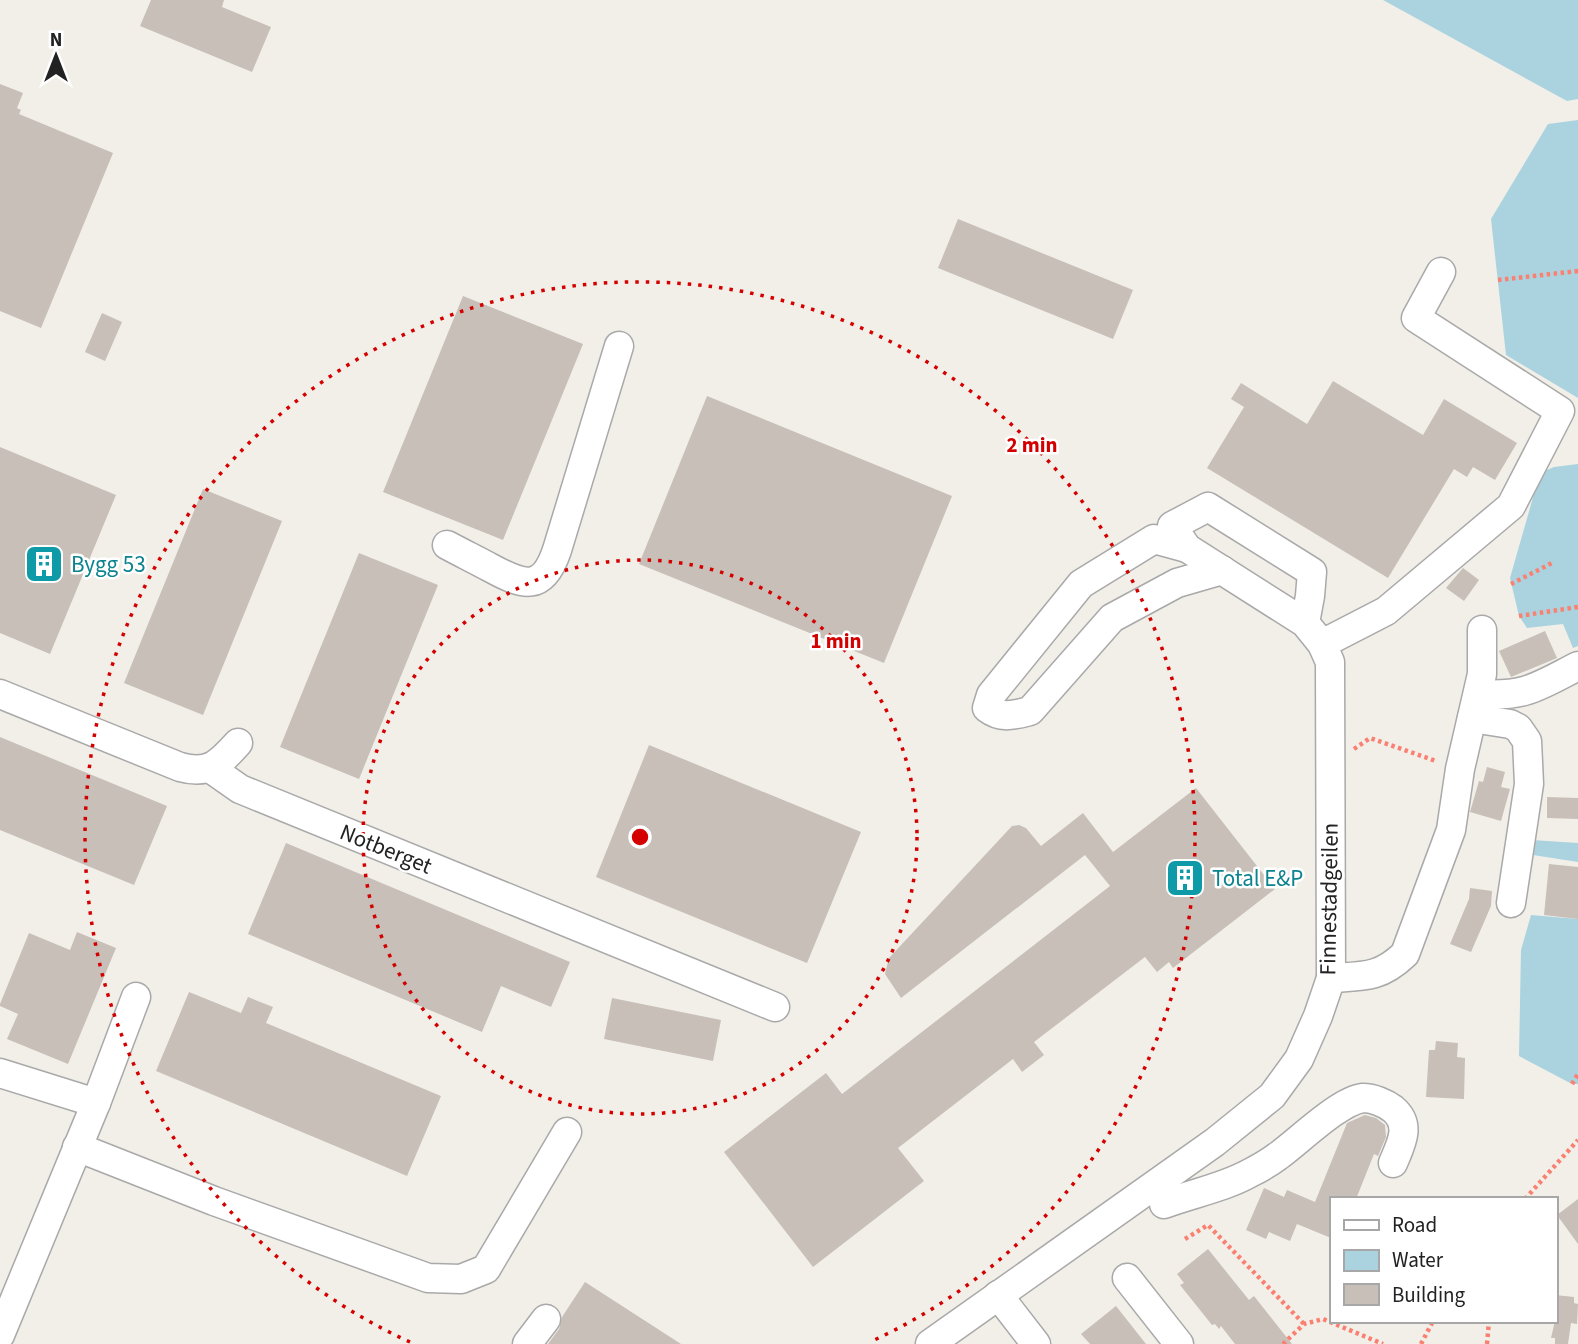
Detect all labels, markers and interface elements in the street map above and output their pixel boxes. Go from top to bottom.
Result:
north arrow [21,21,91,91]
text: N [50,27,62,54]
text: 2 min [1006,430,1058,460]
building icon: Bygg 53 [23,543,65,585]
place label: Bygg 53 [71,548,146,581]
text: 1 min [810,626,862,656]
street label: Notberget [335,816,437,883]
street label: Finnestadgeilen [1311,822,1347,976]
centre of rings [628,825,652,849]
building icon: Total E&P [1164,857,1206,899]
place label: Total E&P [1212,862,1303,895]
legend [1330,1197,1557,1323]
text: Road [1392,1210,1437,1240]
text: Water [1392,1245,1444,1275]
text: Building [1392,1280,1466,1310]

